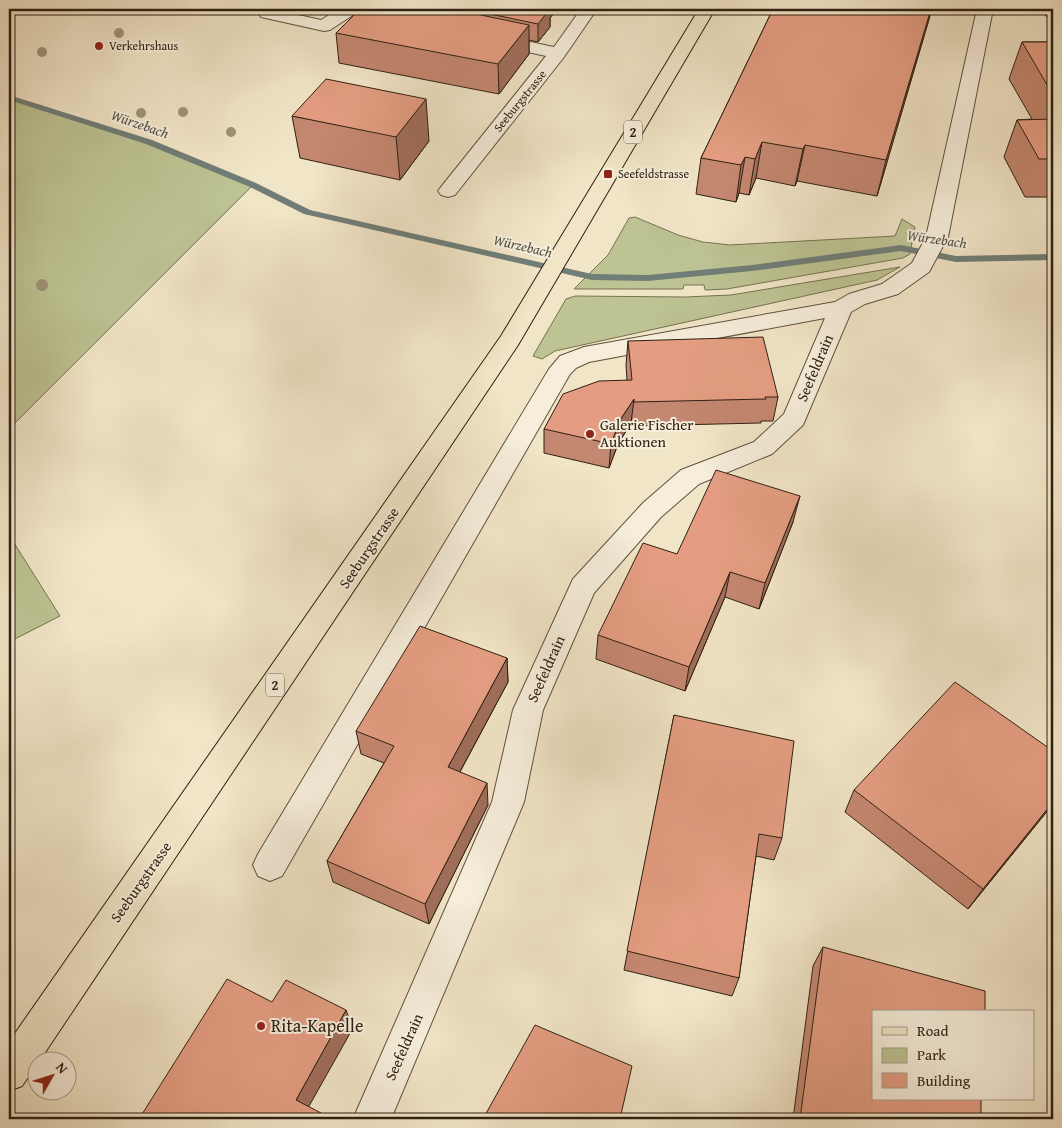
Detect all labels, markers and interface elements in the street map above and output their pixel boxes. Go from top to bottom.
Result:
place label: Verkehrshaus [109,37,179,54]
marker: Verkehrshaus [93,40,105,52]
street label: Seeburgstrasse [489,66,550,135]
water label: Würzebach [109,105,171,143]
road number: 2 [624,120,642,144]
place label: Seefeldstrasse [618,165,689,182]
marker: Seefeldstrasse [602,168,614,180]
water label: Würzebach [906,225,968,253]
water label: Würzebach [492,230,554,262]
street label: Seefeldrain [791,330,838,405]
place label: Galerie Fischer Auktionen [600,414,693,452]
marker: Galerie Fischer Auktionen [584,428,596,440]
street label: Seeburgstrasse [334,503,404,593]
street label: Seefeldrain [521,631,570,706]
road number: 2 [266,674,284,696]
street label: Seeburgstrasse [105,837,176,926]
street label: Seefeldrain [379,1009,428,1084]
legend [872,1010,1034,1100]
place label: Rita-Kapelle [271,1012,363,1039]
marker: Rita-Kapelle [255,1020,267,1032]
text: Road [917,1020,948,1041]
text: Park [917,1044,946,1065]
north arrow [28,1050,78,1100]
text: N [51,1058,73,1078]
text: Building [917,1070,971,1091]

